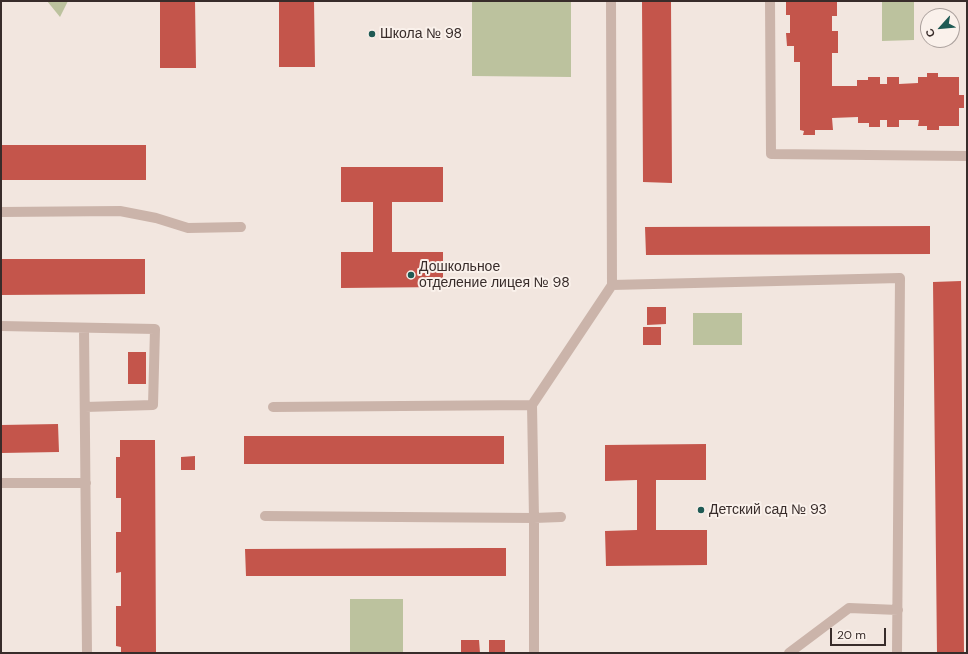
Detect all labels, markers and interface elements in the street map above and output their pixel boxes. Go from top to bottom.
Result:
north arrow [920,8,960,48]
place label: Школа № 98 [380,26,462,42]
text: С [922,26,938,40]
marker: Школа № 98 [367,29,377,39]
place label: Дошкольное отделение лицея № 98 [419,259,570,292]
marker: Дошкольное отделение лицея № 98 [406,270,416,280]
place label: Детский сад № 93 [709,502,827,518]
marker: Детский сад № 93 [696,505,706,515]
scale bar [832,620,888,646]
text: 20 m [837,627,866,643]

